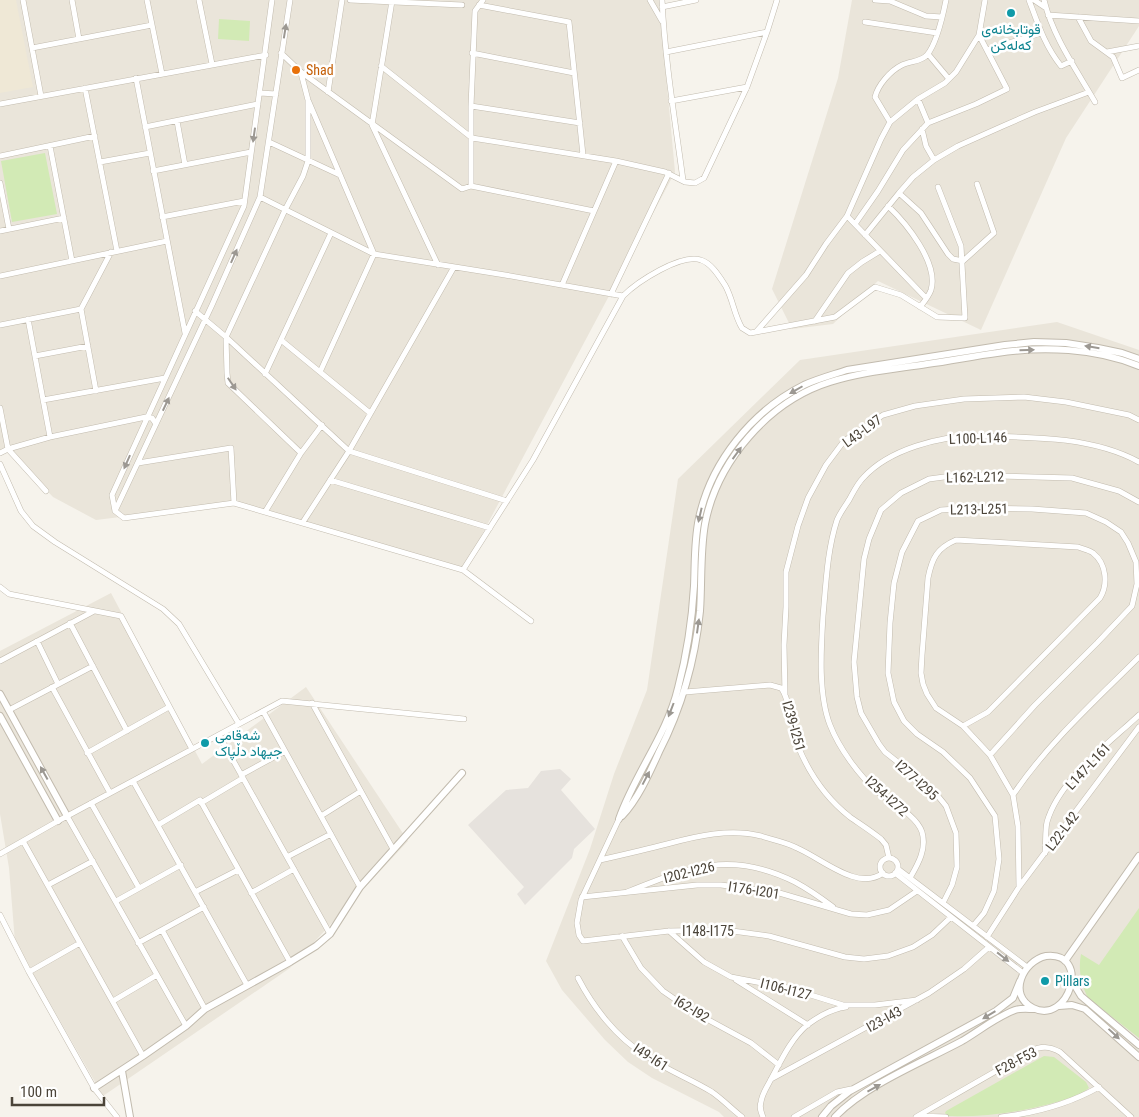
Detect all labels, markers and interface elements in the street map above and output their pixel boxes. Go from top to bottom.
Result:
marker: قوتابخانەی کەلەکن [1005,7,1017,19]
place label: قوتابخانەی کەلەکن [981,21,1041,54]
one-way arrow [281,23,289,39]
place label: Shad [306,62,334,78]
marker: Shad [290,64,302,76]
one-way arrow [250,127,258,143]
one-way arrow [230,249,238,263]
one-way arrow [1084,342,1100,350]
one-way arrow [1020,346,1036,354]
one-way arrow [227,377,236,391]
one-way arrow [788,386,803,394]
one-way arrow [162,397,170,411]
street label: L43-L97 [839,411,885,451]
street label: L100-L146 [949,429,1007,447]
one-way arrow [732,447,742,460]
one-way arrow [122,455,130,469]
street label: L162-L212 [946,468,1004,486]
street label: L213-L251 [950,500,1008,518]
one-way arrow [696,508,704,523]
one-way arrow [694,617,702,633]
street label: I239-I251 [779,699,809,753]
one-way arrow [667,703,675,718]
place label: شەقامی جیهاد دڵپاک [215,727,283,761]
marker: شەقامی جیهاد دڵپاک [199,737,211,749]
street label: L147-L161 [1062,739,1114,793]
street label: I277-I295 [892,757,942,803]
one-way arrow [39,767,48,780]
one-way arrow [642,771,650,786]
street label: I254-I272 [862,773,912,819]
street label: L22-L42 [1042,808,1082,854]
street label: I202-I226 [662,858,716,886]
street label: I176-I201 [727,878,781,902]
street label: I148-I175 [682,923,734,939]
one-way arrow [996,951,1009,962]
place label: Pillars [1055,973,1090,989]
street label: I106-I127 [759,975,813,1003]
marker: Pillars [1039,975,1051,987]
street label: I62-I92 [672,992,713,1026]
street label: I23-I43 [863,1003,905,1035]
one-way arrow [982,1011,995,1020]
one-way arrow [1107,1028,1119,1040]
street label: I49-I61 [631,1040,671,1074]
street label: F28-F53 [993,1043,1039,1079]
scale bar [12,1074,105,1106]
text: 100 m [20,1083,57,1101]
one-way arrow [866,1084,881,1092]

